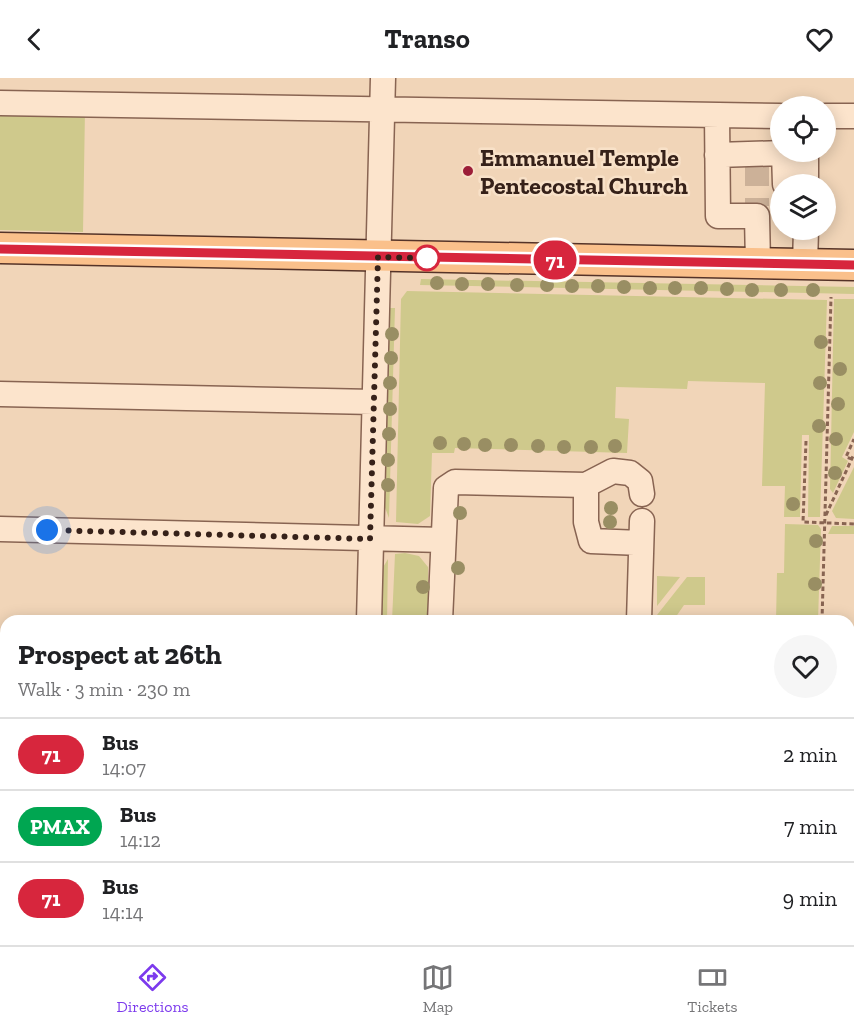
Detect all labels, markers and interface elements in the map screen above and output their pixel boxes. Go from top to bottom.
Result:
icon: back [18,23,51,56]
text: Transo [384,23,470,55]
icon: heart [803,23,836,56]
map controls [770,96,836,240]
button: locate [770,96,836,162]
place label: Emmanuel Temple Pentecostal Church [480,143,688,200]
marker: Emmanuel Temple Pentecostal Church [461,164,475,178]
button: layers [770,174,836,240]
line badge: 71 [528,240,582,279]
unlabelled marker [414,245,440,271]
text: 71 [546,248,564,273]
your location [32,515,62,545]
button: heart [774,635,837,698]
text: Prospect at 26th [18,638,222,671]
text: Walk · 3 min · 230 m [18,677,190,701]
text: Bus [102,729,139,756]
text: 2 min [783,741,837,768]
text: 71 [42,742,60,767]
text: 14:07 [102,756,146,780]
text: Bus [120,801,156,828]
text: 7 min [784,813,837,840]
text: PMAX [30,814,90,839]
text: 14:12 [120,828,161,852]
text: Bus [102,873,139,900]
text: 9 min [783,885,837,912]
text: 71 [42,886,60,911]
text: 14:14 [102,900,143,924]
tab: Directions [116,961,189,1016]
tab: Map [421,961,454,1016]
tab: Tickets [687,961,738,1016]

